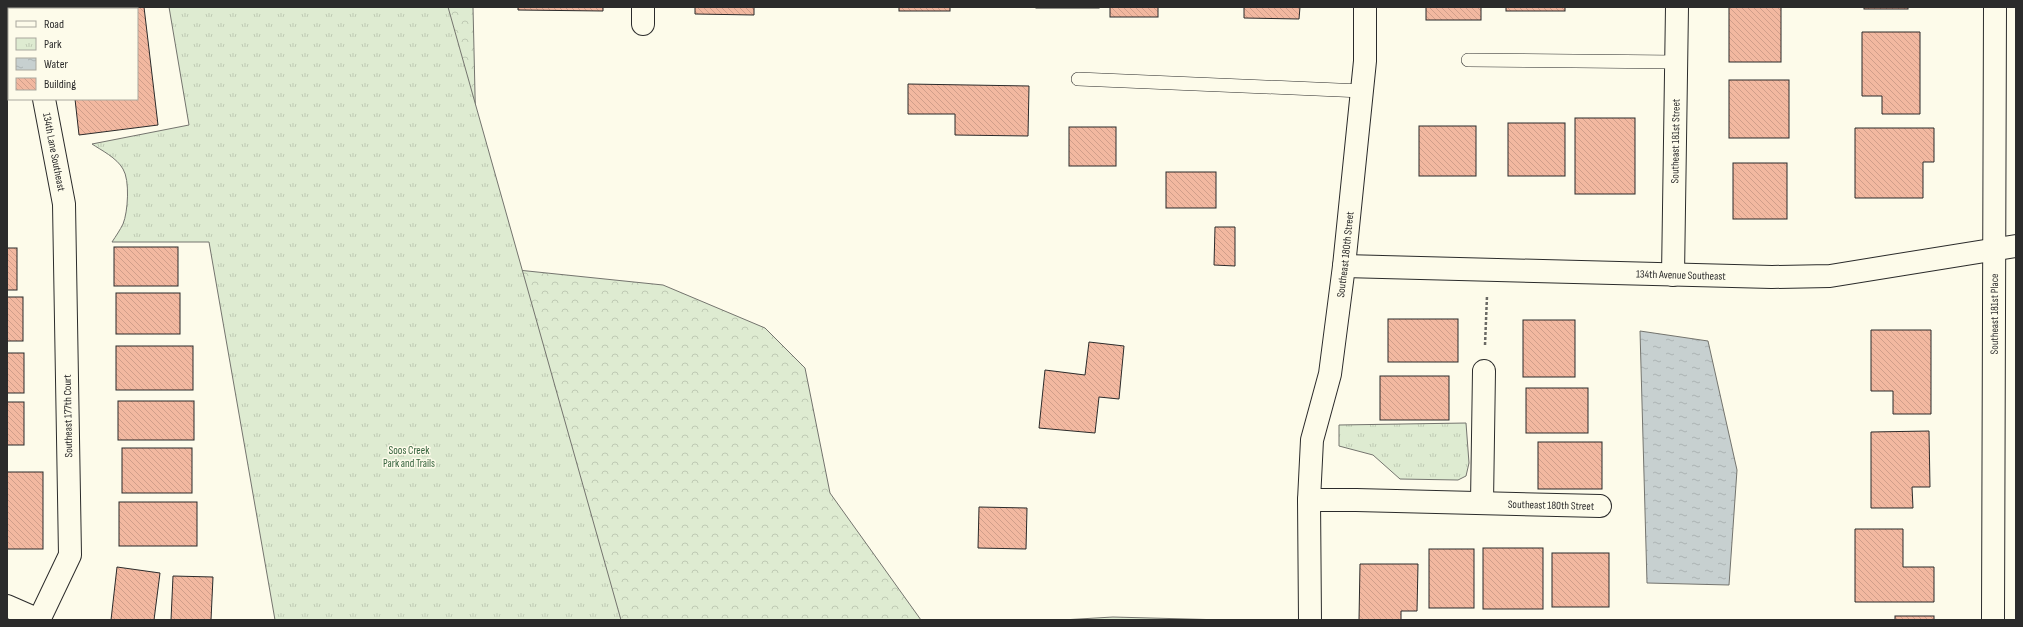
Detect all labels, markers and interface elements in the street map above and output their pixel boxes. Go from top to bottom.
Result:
legend [8,8,138,100]
text: Road [44,17,64,32]
text: Park [44,37,62,52]
text: Water [44,57,68,72]
text: Building [44,77,76,92]
street label: Southeast 181st Street [1668,98,1682,183]
street label: 134th Lane Southeast [40,112,68,193]
street label: Southeast 180th Street [1333,210,1356,298]
street label: 134th Avenue Southeast [1636,267,1726,282]
street label: Southeast 181st Place [1987,273,2001,355]
street label: Southeast 177th Court [61,374,75,458]
park label: Soos Creek Park and Trails [383,444,435,470]
street label: Southeast 180th Street [1508,497,1595,512]

